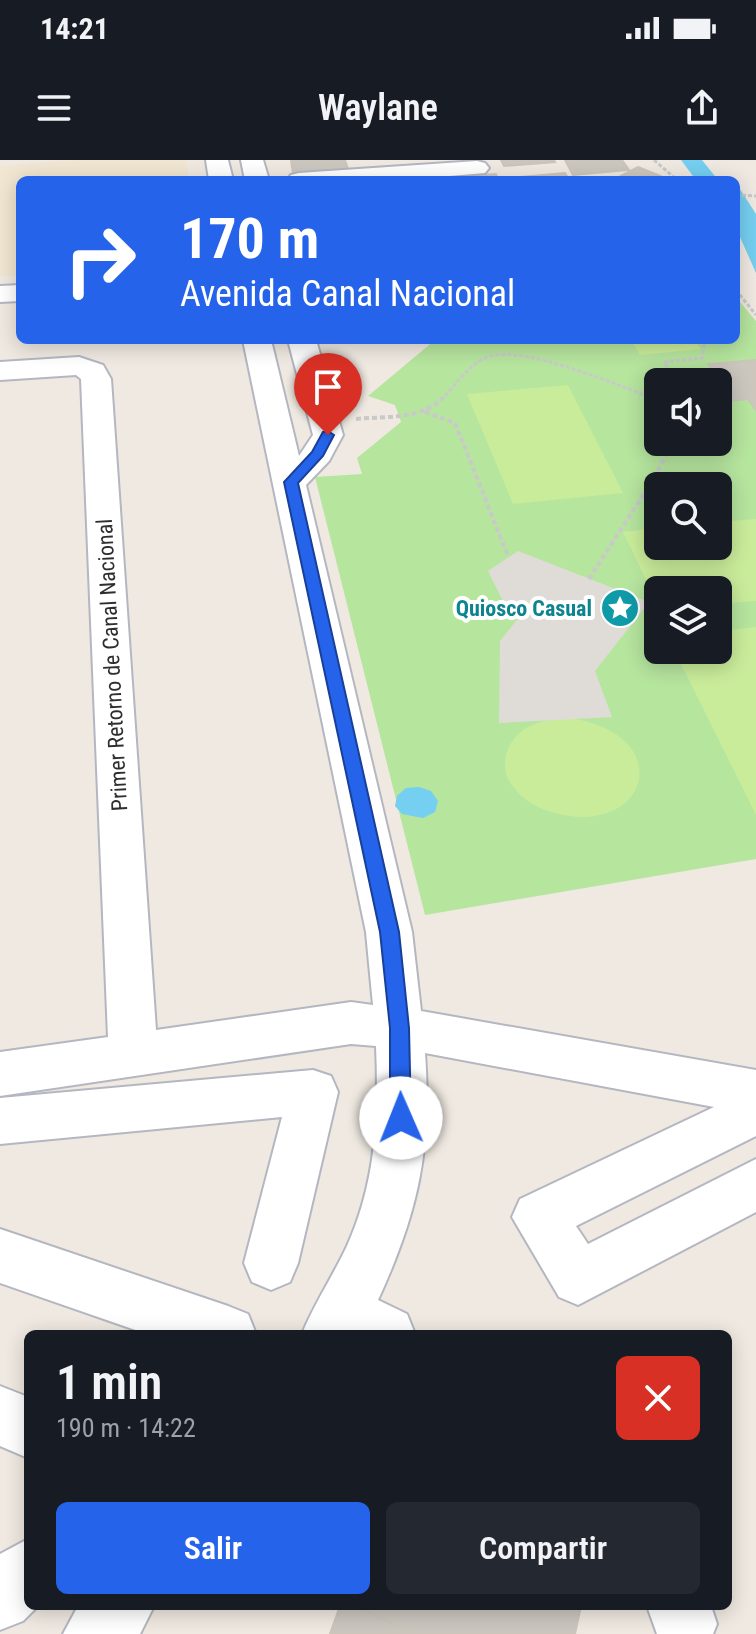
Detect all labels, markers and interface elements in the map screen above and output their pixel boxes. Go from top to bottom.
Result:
text: 14:21 [40,11,109,46]
icon: menu [32,86,76,130]
icon: share [680,86,724,130]
text: Waylane [318,87,438,129]
text: 170 m [180,206,319,272]
icon: right [48,208,152,312]
text: Avenida Canal Nacional [180,273,515,315]
pin [294,353,362,435]
icon: arrive [306,365,350,409]
map controls [644,368,732,664]
button: sound [644,368,732,456]
button: search [644,472,732,560]
street label: Primer Retorno de Canal Nacional [92,518,132,812]
button: layers [644,576,732,664]
place icon: Quiosco Casual [599,587,641,629]
place label: Quiosco Casual [456,596,592,621]
position arrow [359,1076,443,1160]
text: 1 min [56,1354,162,1411]
button: close [616,1356,700,1440]
text: 190 m · 14:22 [56,1413,196,1443]
button: Salir [56,1502,370,1594]
button: Compartir [386,1502,700,1594]

